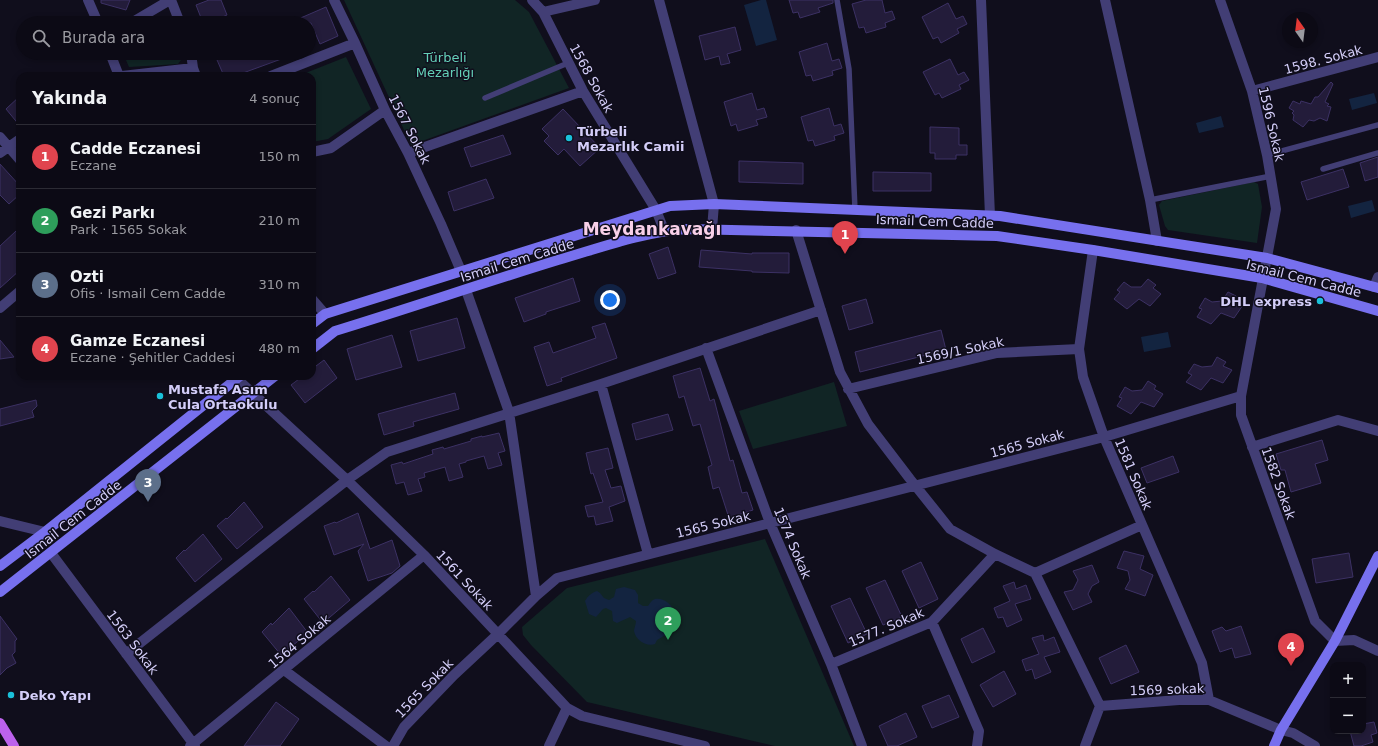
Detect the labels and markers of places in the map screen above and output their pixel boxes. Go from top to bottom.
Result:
place label: Türbeli Mezarlık Camii [577,124,684,154]
marker: Türbeli Mezarlık Camii [564,133,574,143]
pin: 1 [832,221,858,254]
place label: DHL express [1220,294,1312,309]
marker: DHL express [1315,296,1325,306]
place label: Mustafa Asım Cula Ortaokulu [168,382,278,412]
marker: Mustafa Asım Cula Ortaokulu [155,391,165,401]
pin: 3 [135,469,161,502]
pin: 2 [655,607,681,640]
pin: 4 [1278,633,1304,666]
place label: Deko Yapı [19,688,91,703]
marker: Deko Yapı [6,690,16,700]

